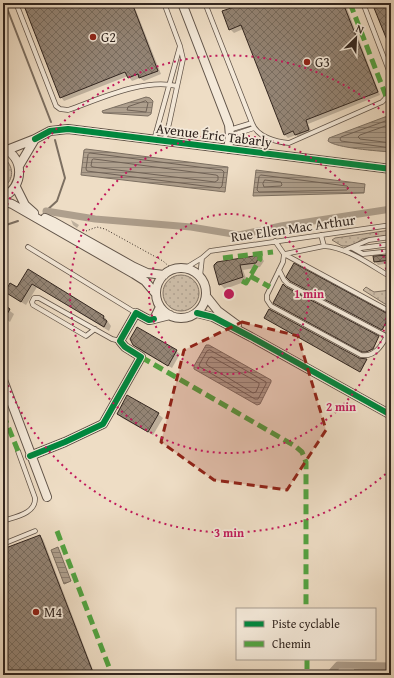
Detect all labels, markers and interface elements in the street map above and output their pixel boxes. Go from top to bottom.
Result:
north arrow [336,18,376,58]
text: N [353,20,367,38]
place label: G2 [101,27,116,47]
marker: G2 [88,32,98,42]
place label: G3 [315,52,330,72]
marker: G3 [302,57,312,67]
street label: Avenue Éric Tabarly [155,118,273,152]
street label: Rue Ellen Mac Arthur [229,209,357,247]
text: 1 min [294,285,324,302]
centre of rings [222,287,236,301]
text: 2 min [326,398,356,415]
text: 3 min [214,524,244,541]
place label: M4 [44,602,62,622]
marker: M4 [31,607,41,617]
legend [236,608,376,660]
text: Piste cyclable [272,615,340,632]
text: Chemin [272,635,311,652]

